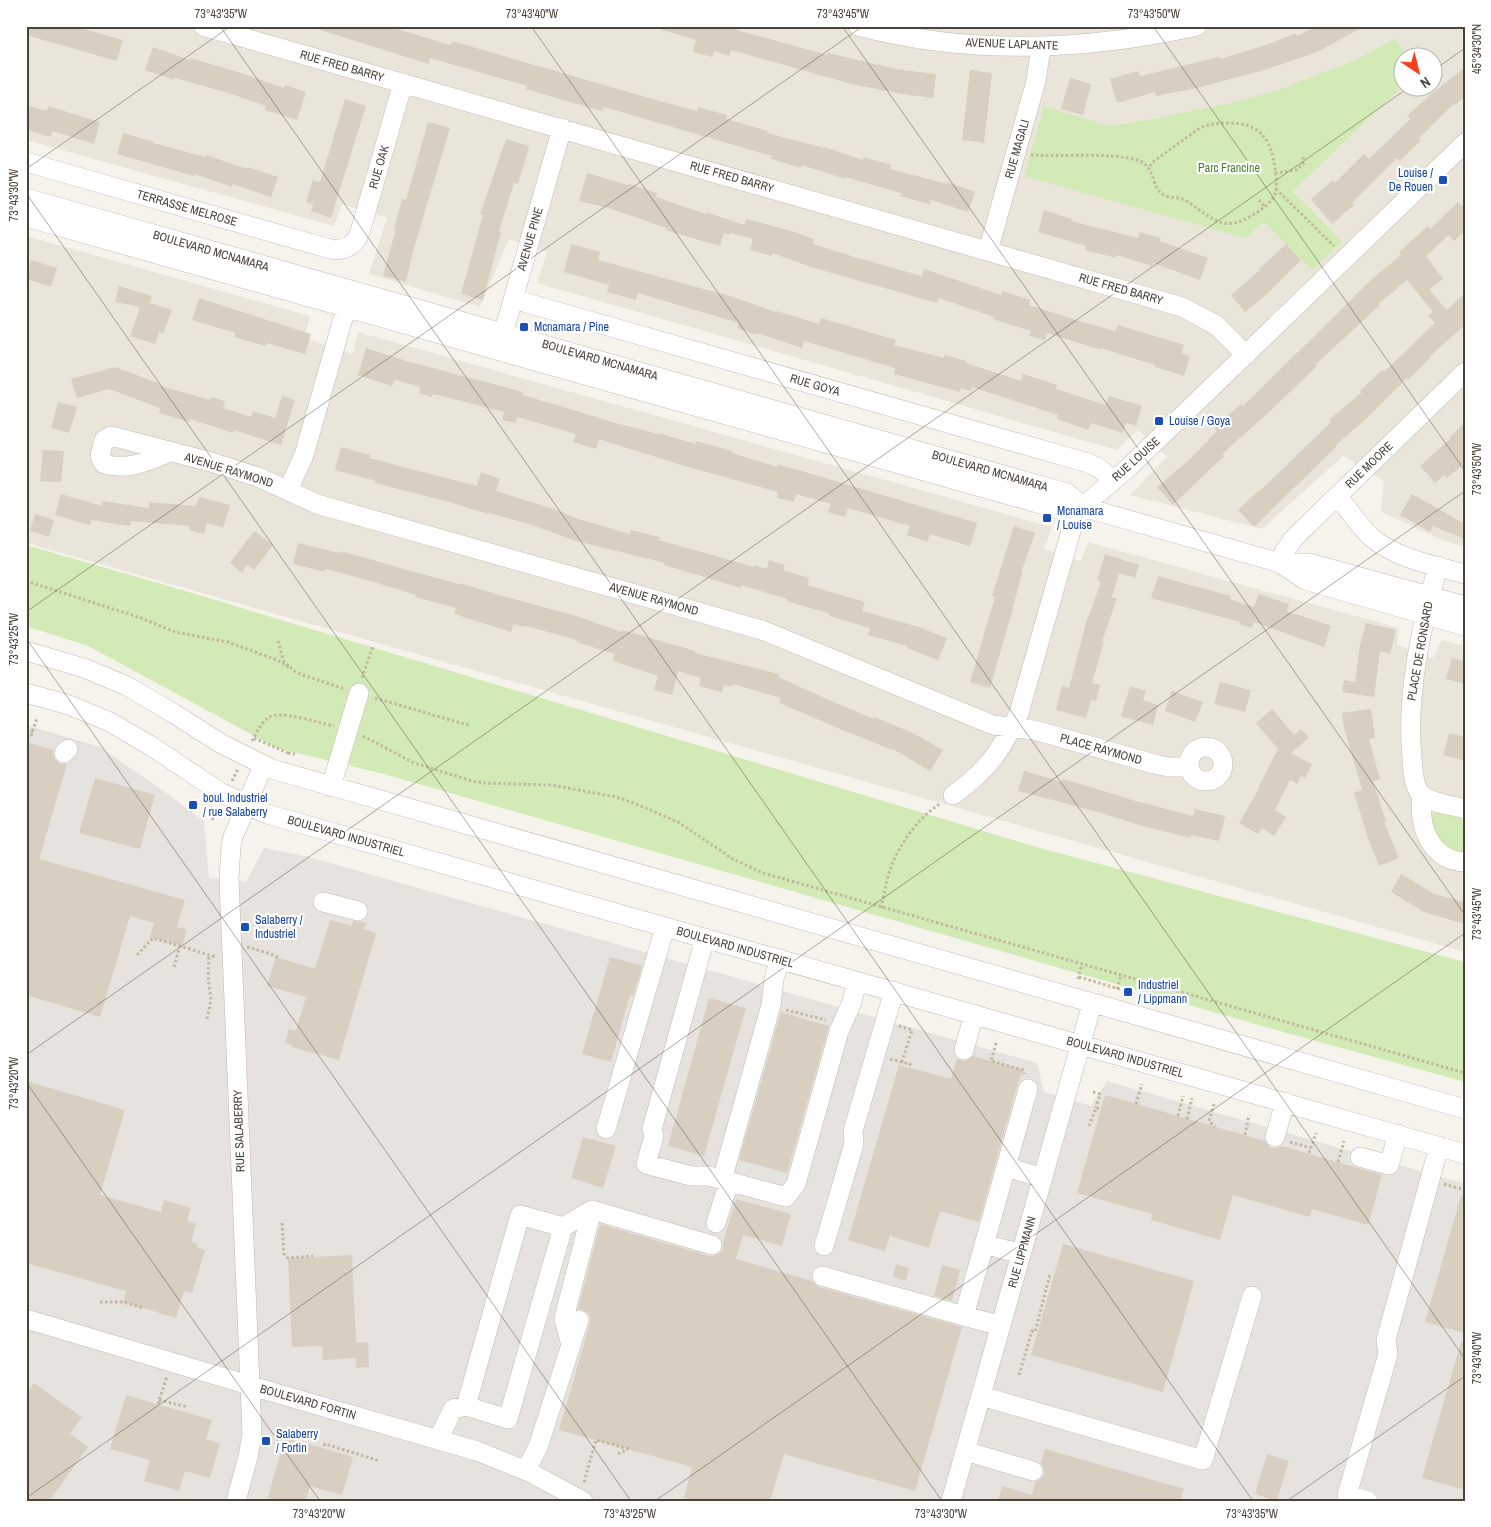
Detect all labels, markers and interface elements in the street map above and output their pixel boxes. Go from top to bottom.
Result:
text: 73°43'35"W [195,6,248,22]
text: 73°43'40"W [506,6,559,22]
text: 73°43'45"W [817,6,870,22]
text: 73°43'50"W [1128,6,1181,22]
text: 45°34'30"N [1469,24,1485,74]
street label: AVENUE LAPLANTE [964,34,1059,54]
street label: RUE FRED BARRY [298,46,386,86]
north arrow [1394,48,1444,98]
text: N [1417,73,1434,92]
street label: RUE MAGALI [1001,118,1033,180]
street label: RUE OAK [365,143,393,190]
street label: RUE FRED BARRY [688,157,776,197]
park label: Parc Francine [1198,160,1260,176]
place label: Louise / De Rouen [1389,165,1433,195]
text: 73°43'30"W [6,168,22,221]
marker: Louise / De Rouen [1437,174,1449,186]
street label: TERRASSE MELROSE [135,186,239,230]
street label: AVENUE PINE [513,205,547,274]
street label: BOULEVARD MCNAMARA [151,227,271,275]
street label: RUE FRED BARRY [1077,269,1165,309]
place label: Mcnamara / Pine [534,319,609,335]
marker: Mcnamara / Pine [518,321,530,333]
street label: BOULEVARD MCNAMARA [540,336,660,384]
street label: RUE GOYA [788,370,842,400]
place label: Louise / Goya [1169,413,1231,429]
marker: Louise / Goya [1153,415,1165,427]
street label: RUE LOUISE [1108,433,1164,485]
street label: RUE MOORE [1342,438,1396,492]
text: 73°43'50"W [1469,442,1485,495]
street label: BOULEVARD MCNAMARA [930,447,1050,495]
street label: AVENUE RAYMOND [182,449,275,491]
place label: Mcnamara / Louise [1057,503,1104,533]
marker: Mcnamara / Louise [1041,512,1053,524]
street label: AVENUE RAYMOND [607,578,700,619]
street label: PLACE DE RONSARD [1403,600,1437,702]
text: 73°43'25"W [6,612,22,665]
street label: PLACE RAYMOND [1058,730,1144,768]
place label: boul. Industriel / rue Salaberry [203,790,268,820]
marker: boul. Industriel / rue Salaberry [187,799,199,811]
street label: BOULEVARD INDUSTRIEL [286,812,407,861]
text: 73°43'45"W [1469,887,1485,940]
place label: Salaberry / Industriel [255,912,303,942]
marker: Salaberry / Industriel [239,921,251,933]
street label: BOULEVARD INDUSTRIEL [675,923,796,972]
place label: Industriel / Lippmann [1138,977,1187,1007]
marker: Industriel / Lippmann [1122,986,1134,998]
street label: BOULEVARD INDUSTRIEL [1065,1033,1186,1082]
text: 73°43'20"W [6,1056,22,1109]
street label: RUE SALABERRY [230,1089,248,1172]
street label: RUE LIPPMANN [1004,1214,1040,1290]
text: 73°43'40"W [1469,1331,1485,1384]
street label: BOULEVARD FORTIN [258,1381,358,1423]
place label: Salaberry / Fortin [276,1426,318,1456]
marker: Salaberry / Fortin [260,1435,272,1447]
text: 73°43'20"W [293,1506,346,1522]
text: 73°43'25"W [604,1506,657,1522]
text: 73°43'30"W [915,1506,968,1522]
text: 73°43'35"W [1226,1506,1279,1522]

